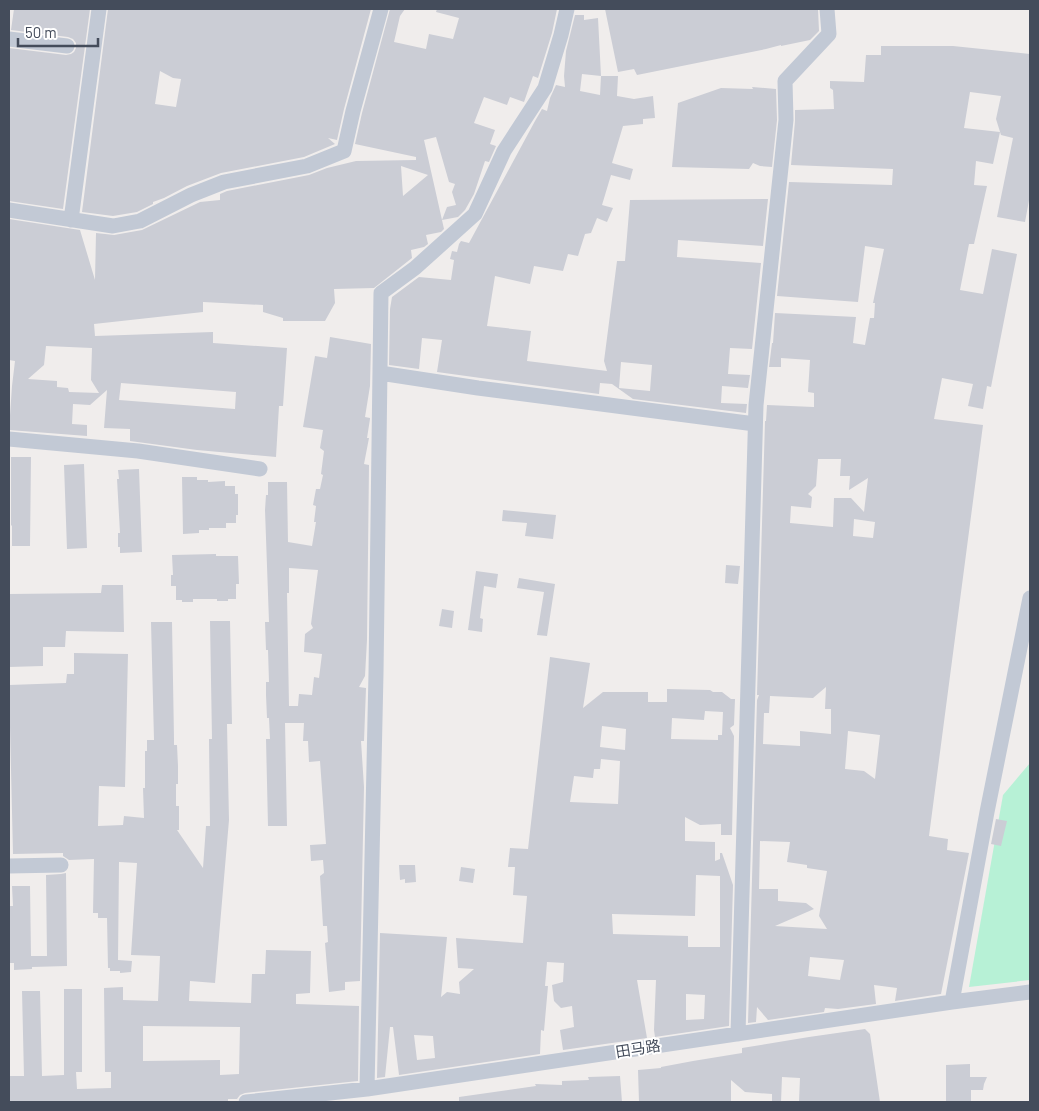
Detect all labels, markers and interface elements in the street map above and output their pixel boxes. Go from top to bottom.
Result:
scale bar [18,15,98,47]
text: 50 m [25,23,57,41]
street label: 田马路 [614,1036,661,1060]

